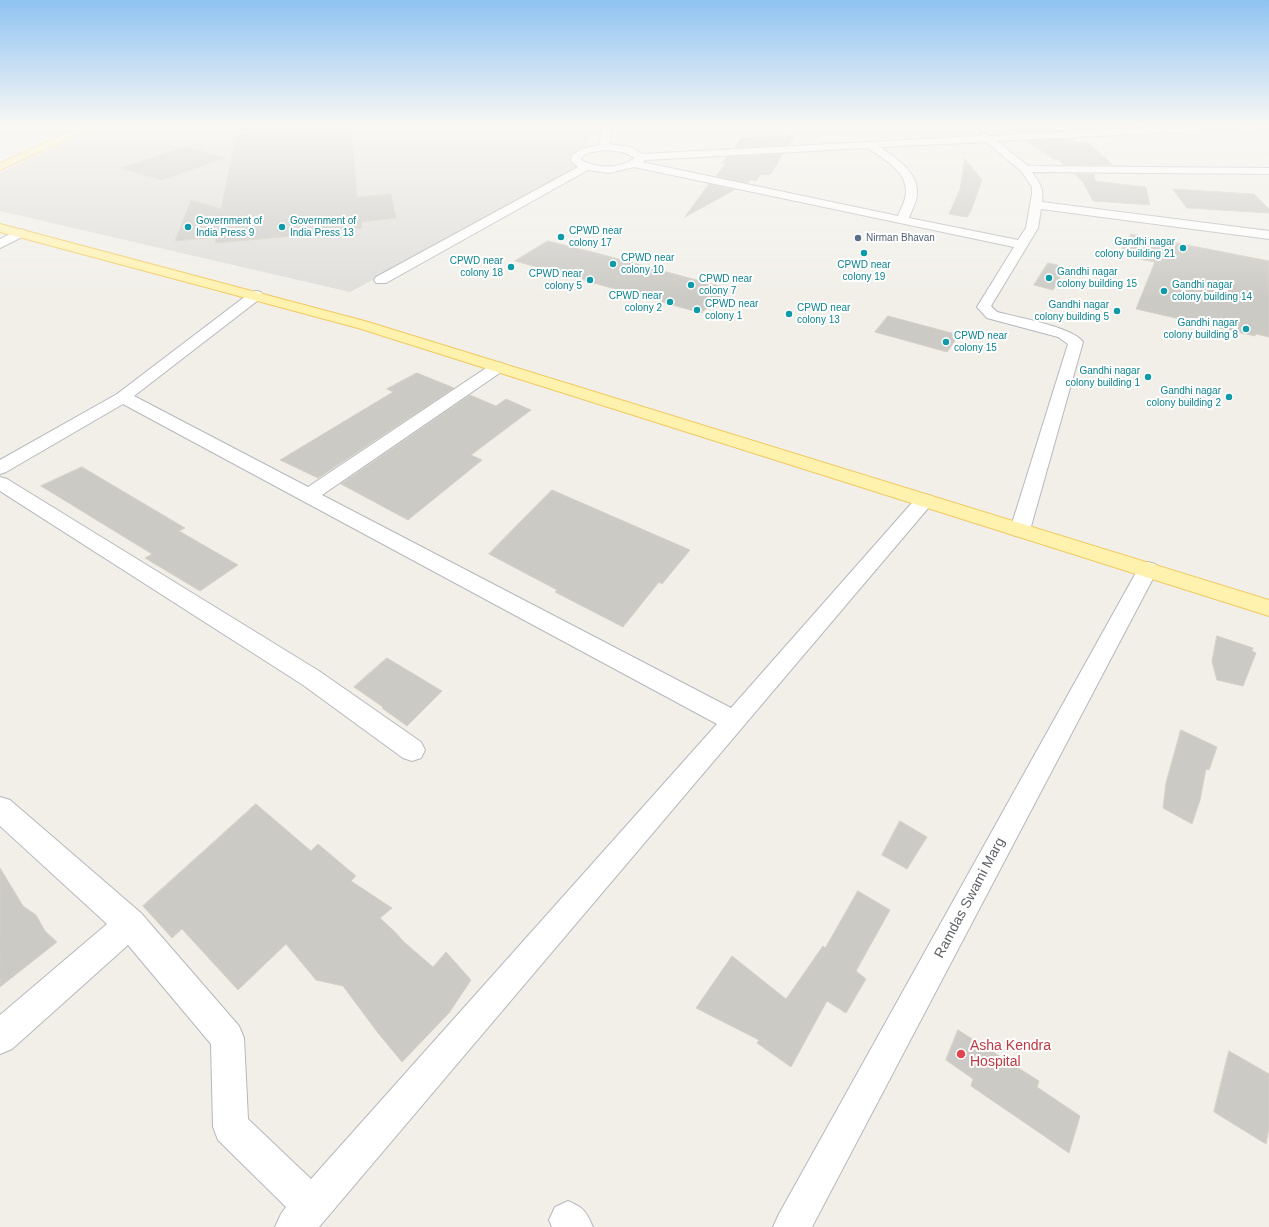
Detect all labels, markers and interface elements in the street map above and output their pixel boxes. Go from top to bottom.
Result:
place label: Government of India Press 9 [196,215,262,238]
place label: Government of India Press 13 [290,215,356,238]
marker: Government of India Press 9 [183,222,193,232]
marker: Government of India Press 13 [277,222,287,232]
place label: CPWD near colony 17 [569,225,622,248]
marker: CPWD near colony 17 [556,232,566,242]
place label: Nirman Bhavan [866,232,935,244]
marker: Nirman Bhavan [853,233,863,243]
place label: Gandhi nagar colony building 21 [1095,236,1175,260]
marker: Gandhi nagar colony building 21 [1178,243,1188,253]
marker: CPWD near colony 19 [859,248,869,258]
place label: CPWD near colony 10 [621,252,674,276]
place label: CPWD near colony 18 [450,255,503,278]
marker: CPWD near colony 10 [608,259,618,269]
place label: CPWD near colony 19 [837,259,891,282]
marker: CPWD near colony 18 [506,262,516,272]
place label: Gandhi nagar colony building 15 [1057,266,1137,290]
place label: CPWD near colony 5 [529,268,582,292]
place label: CPWD near colony 7 [699,273,752,296]
marker: Gandhi nagar colony building 15 [1044,273,1054,283]
marker: CPWD near colony 5 [585,275,595,285]
place label: Gandhi nagar colony building 14 [1172,279,1252,302]
marker: CPWD near colony 7 [686,280,696,290]
marker: Gandhi nagar colony building 14 [1159,286,1169,296]
place label: CPWD near colony 2 [609,290,662,314]
marker: CPWD near colony 2 [665,297,675,307]
place label: CPWD near colony 1 [705,298,758,322]
place label: Gandhi nagar colony building 5 [1035,299,1109,322]
place label: CPWD near colony 13 [797,302,850,326]
marker: CPWD near colony 1 [692,305,702,315]
marker: Gandhi nagar colony building 5 [1112,306,1122,316]
marker: CPWD near colony 13 [784,309,794,319]
place label: Gandhi nagar colony building 8 [1164,317,1238,340]
marker: Gandhi nagar colony building 8 [1241,324,1251,334]
place label: CPWD near colony 15 [954,330,1007,354]
marker: CPWD near colony 15 [941,337,951,347]
place label: Gandhi nagar colony building 1 [1066,365,1140,388]
marker: Gandhi nagar colony building 1 [1143,372,1153,382]
place label: Gandhi nagar colony building 2 [1147,385,1221,408]
marker: Gandhi nagar colony building 2 [1224,392,1234,402]
street label: Ramdas Swami Marg [931,835,1009,961]
place label: Asha Kendra Hospital [970,1038,1051,1070]
marker: Asha Kendra Hospital [955,1048,967,1060]

